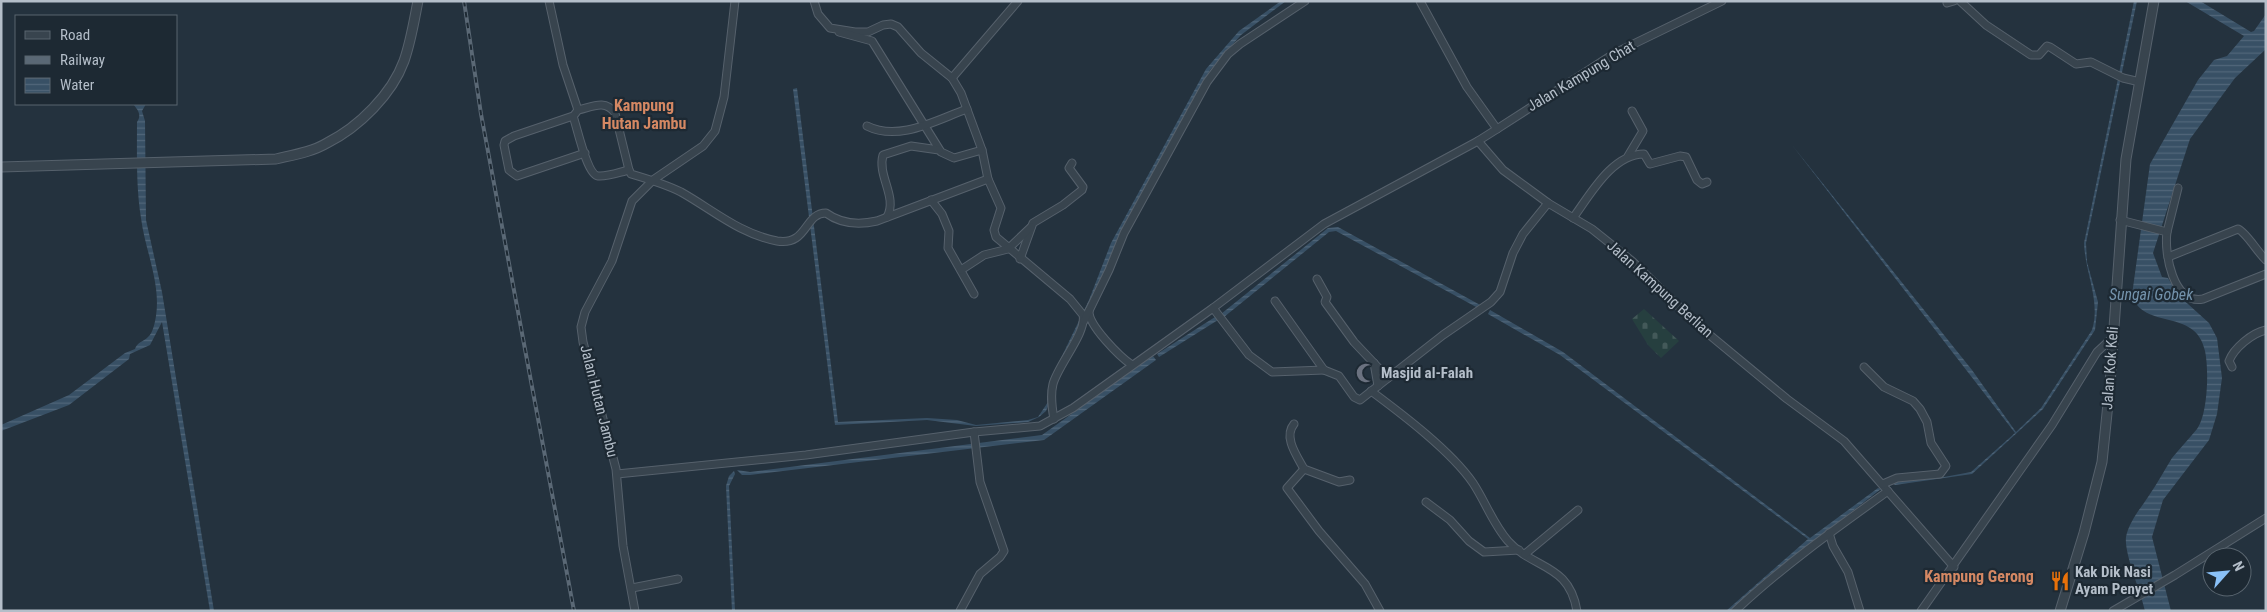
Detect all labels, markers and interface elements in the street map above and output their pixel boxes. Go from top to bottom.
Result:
legend [15,15,178,105]
text: Road [60,26,90,44]
street label: Jalan Kampung Chat [1524,37,1638,115]
text: Railway [60,51,105,69]
text: Water [60,76,95,94]
district label: Kampung Hutan Jambu [602,96,687,133]
street label: Jalan Kampung Berlian [1603,237,1717,341]
water label: Sungai Gobek [2109,285,2194,304]
street label: Jalan Kok Keli [2098,326,2122,410]
street label: Jalan Hutan Jambu [576,343,622,459]
mosque icon: Masjid al-Falah [1355,362,1377,384]
place label: Masjid al-Falah [1381,364,1473,382]
north arrow [2202,547,2252,597]
text: N [2230,559,2248,574]
place label: Kak Dik Nasi Ayam Penyet [2075,563,2154,598]
district label: Kampung Gerong [1924,567,2034,586]
restaurant icon: Kak Dik Nasi Ayam Penyet [2049,570,2071,592]

